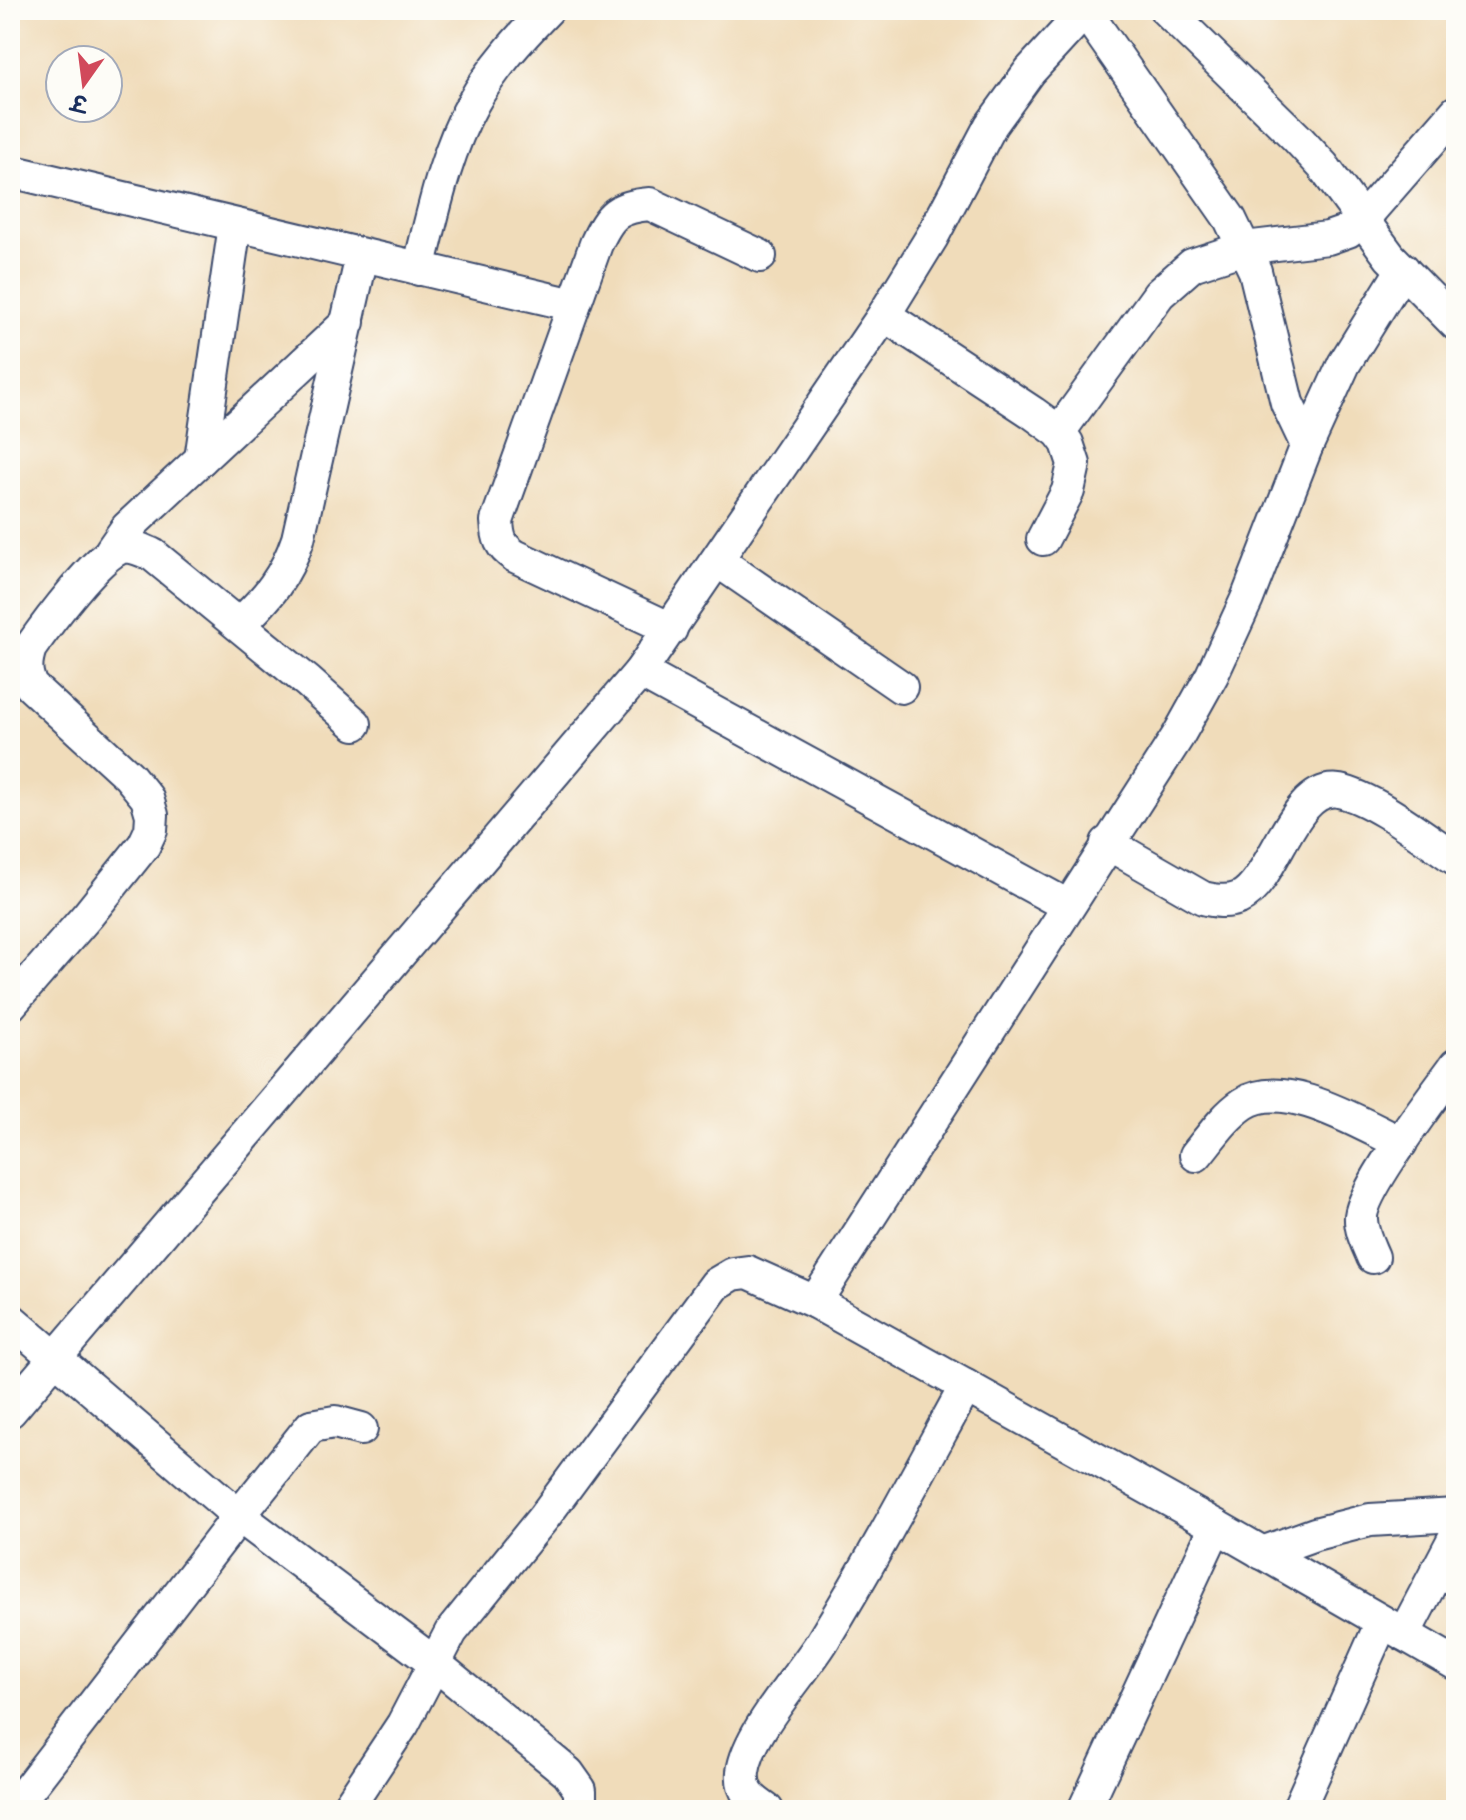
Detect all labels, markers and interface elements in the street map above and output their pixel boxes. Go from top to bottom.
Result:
north arrow [44,44,124,124]
text: उ [67,87,92,118]

